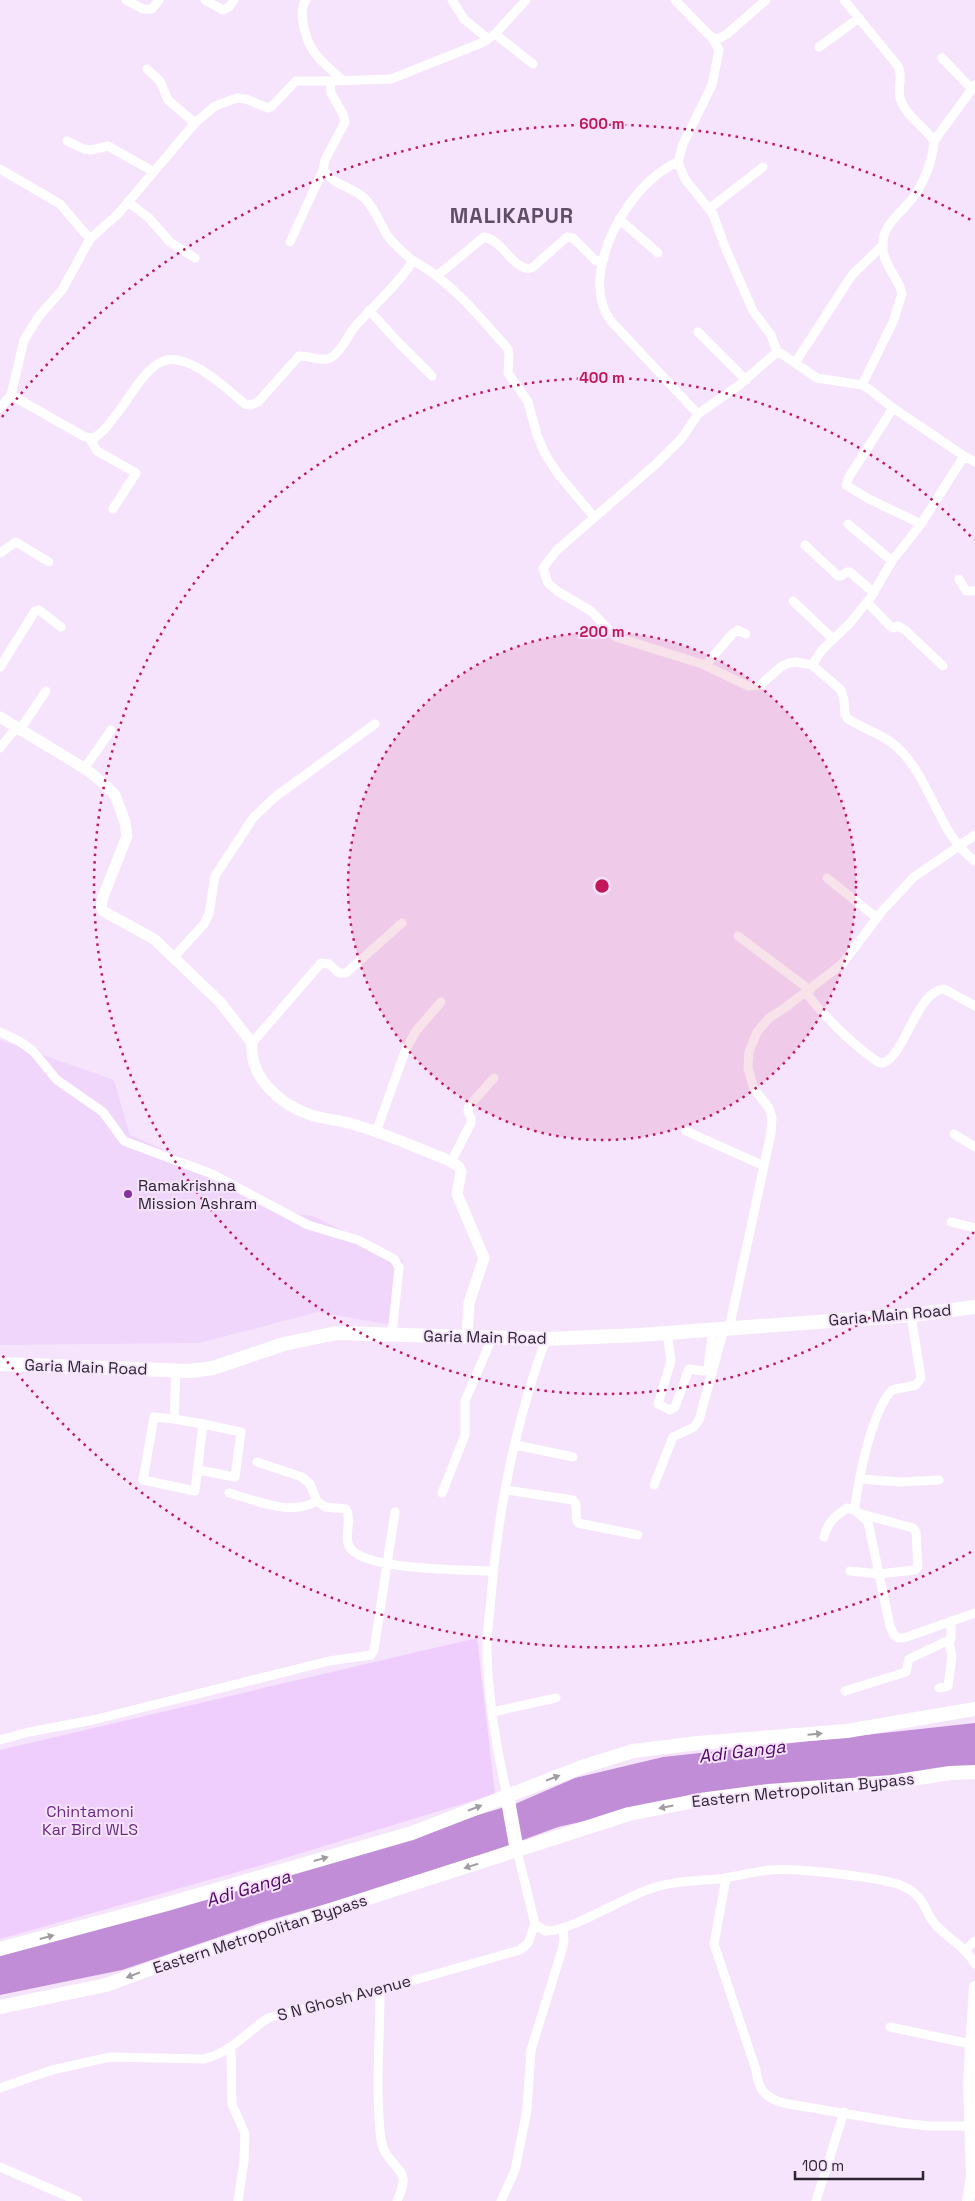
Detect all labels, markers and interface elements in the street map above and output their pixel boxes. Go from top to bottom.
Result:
text: 600 m [579,114,625,133]
district label: MALIKAPUR [450,202,574,229]
text: 400 m [579,368,625,387]
text: 200 m [580,622,624,641]
centre of rings [593,877,611,895]
place label: Ramakrishna Mission Ashram [138,1175,257,1214]
marker: Ramakrishna Mission Ashram [122,1188,134,1200]
street label: Garia Main Road [828,1299,952,1331]
street label: Garia Main Road [423,1325,547,1349]
street label: Garia Main Road [24,1354,148,1380]
one-way arrow [807,1730,823,1738]
water label: Adi Ganga [697,1734,787,1768]
street label: Eastern Metropolitan Bypass [691,1768,915,1812]
one-way arrow [545,1774,560,1781]
park label: Chintamoni Kar Bird WLS [42,1801,138,1840]
one-way arrow [658,1803,674,1811]
one-way arrow [468,1804,483,1812]
one-way arrow [314,1855,329,1863]
one-way arrow [463,1863,478,1870]
water label: Adi Ganga [203,1864,294,1912]
street label: Eastern Metropolitan Bypass [150,1889,370,1979]
one-way arrow [40,1932,55,1940]
street label: S N Ghosh Avenue [275,1970,413,2026]
one-way arrow [125,1971,140,1979]
scale bar [795,2148,922,2180]
text: 100 m [802,2156,844,2175]

